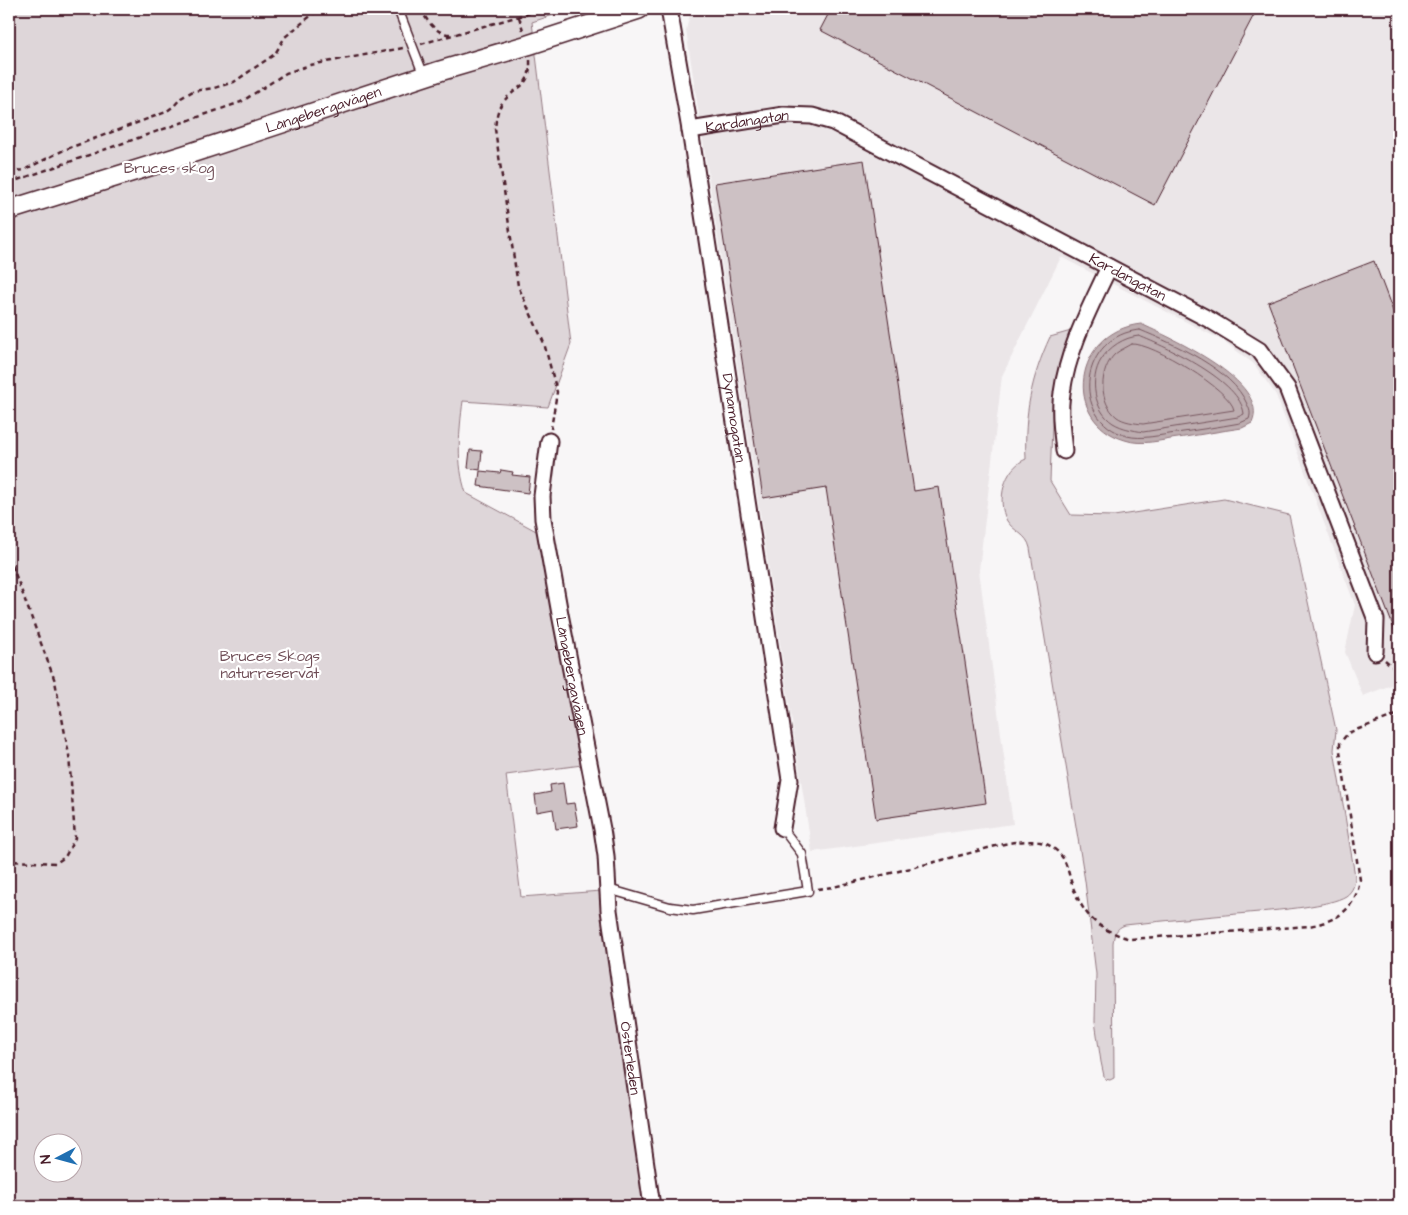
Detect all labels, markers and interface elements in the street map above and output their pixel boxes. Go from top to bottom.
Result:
street label: Långebergavägen [263,81,384,139]
street label: Kardangatan [704,105,790,138]
park label: Bruces skog [124,158,215,180]
street label: Kardangatan [1085,248,1170,306]
street label: Dynamogatan [717,372,751,464]
street label: Långebergavägen [550,615,594,738]
park label: Bruces Skogs naturreservat [220,646,321,684]
street label: Österleden [614,1020,646,1097]
north arrow [32,1132,82,1182]
text: N [36,1154,56,1165]

